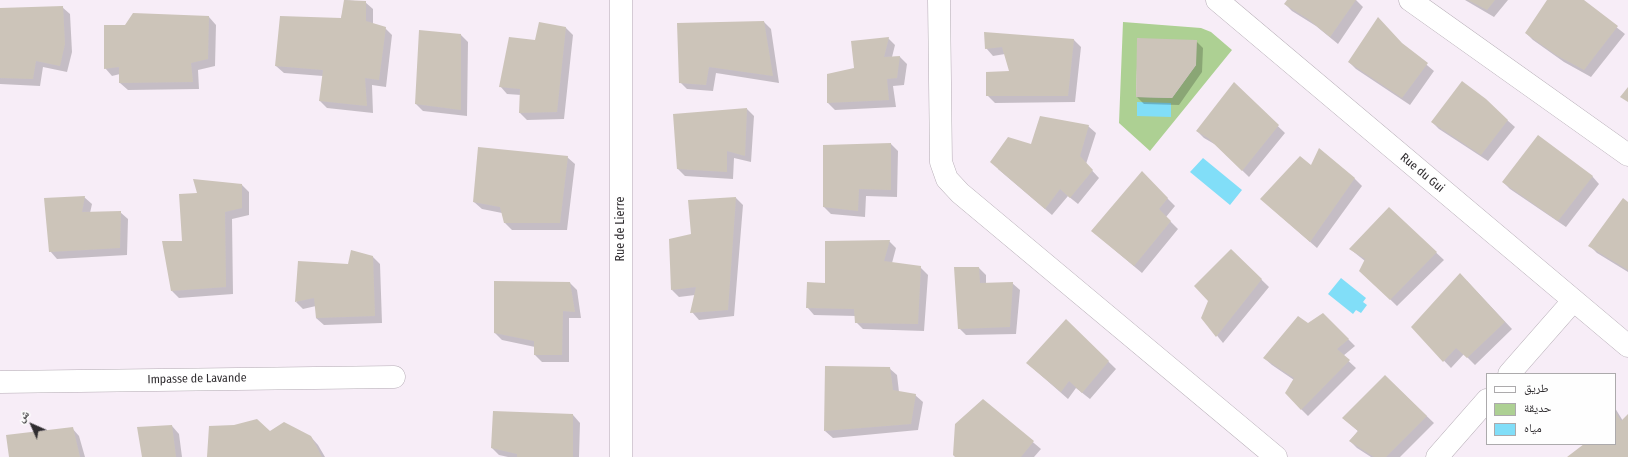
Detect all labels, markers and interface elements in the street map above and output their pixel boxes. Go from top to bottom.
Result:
street label: Rue du Gui [1397,150,1447,196]
street label: Rue de Lierre [614,197,628,261]
street label: Impasse de Lavande [147,371,247,387]
legend [1486,373,1616,445]
text: طريق [1524,381,1549,395]
text: حديقة [1524,401,1552,415]
north arrow [12,405,52,445]
text: ش [14,407,32,425]
text: مياه [1524,421,1542,435]

